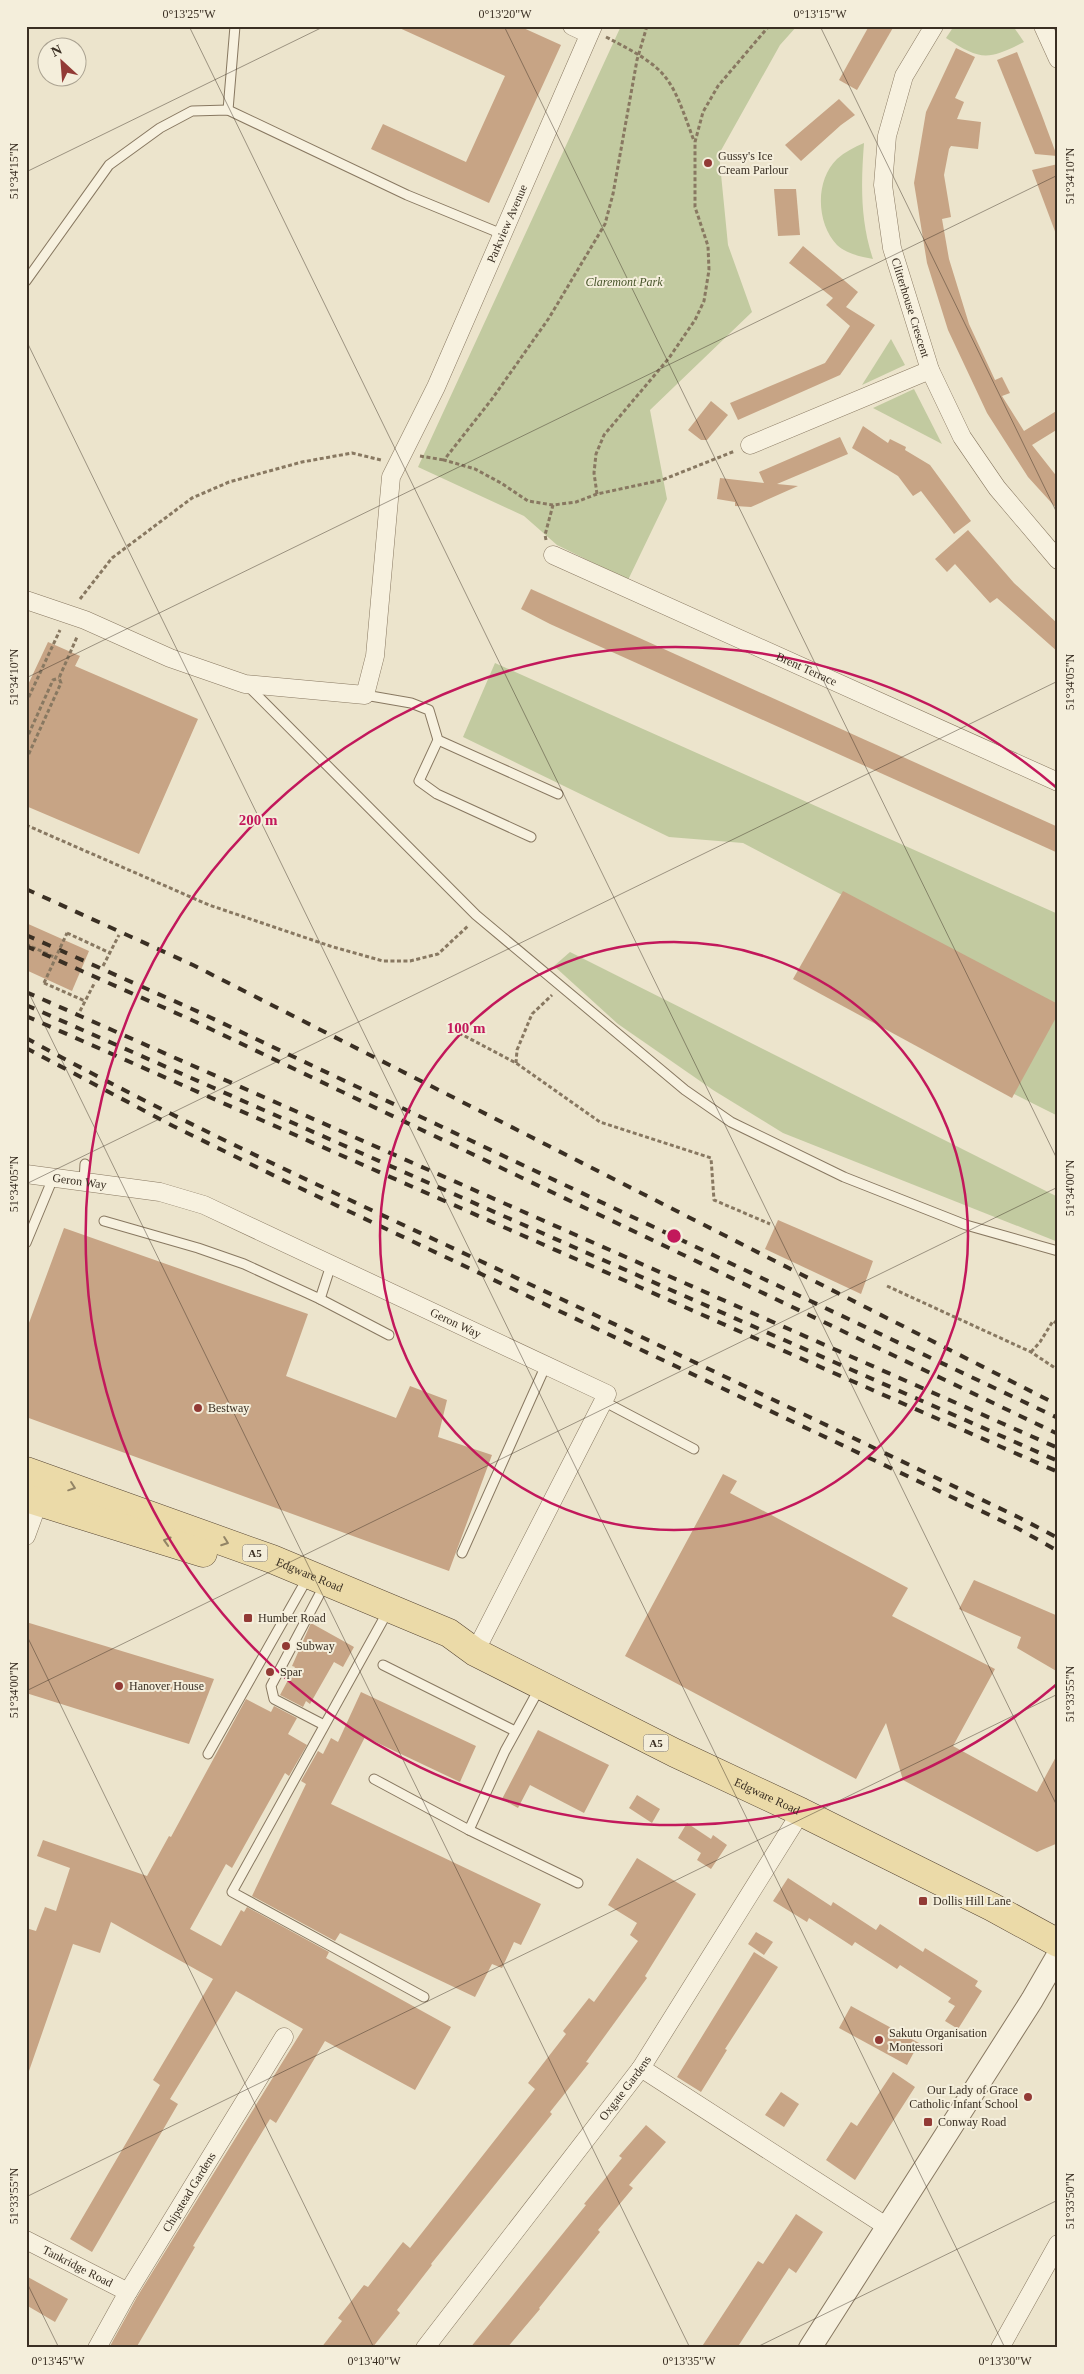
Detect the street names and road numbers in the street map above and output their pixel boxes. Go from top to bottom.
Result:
street label: Parkview Avenue [484,182,530,265]
street label: Clitterhouse Crescent [888,256,933,360]
street label: Brent Terrace [774,649,839,689]
street label: Geron Way [52,1171,107,1192]
street label: Geron Way [428,1305,483,1341]
road number: A5 [242,1545,268,1562]
street label: Edgware Road [274,1555,345,1595]
road number: A5 [644,1735,668,1752]
street label: Edgware Road [732,1775,802,1817]
street label: Oxgate Gardens [596,2053,654,2123]
street label: Chipstead Gardens [159,2149,219,2235]
street label: Tankridge Road [40,2243,115,2290]

